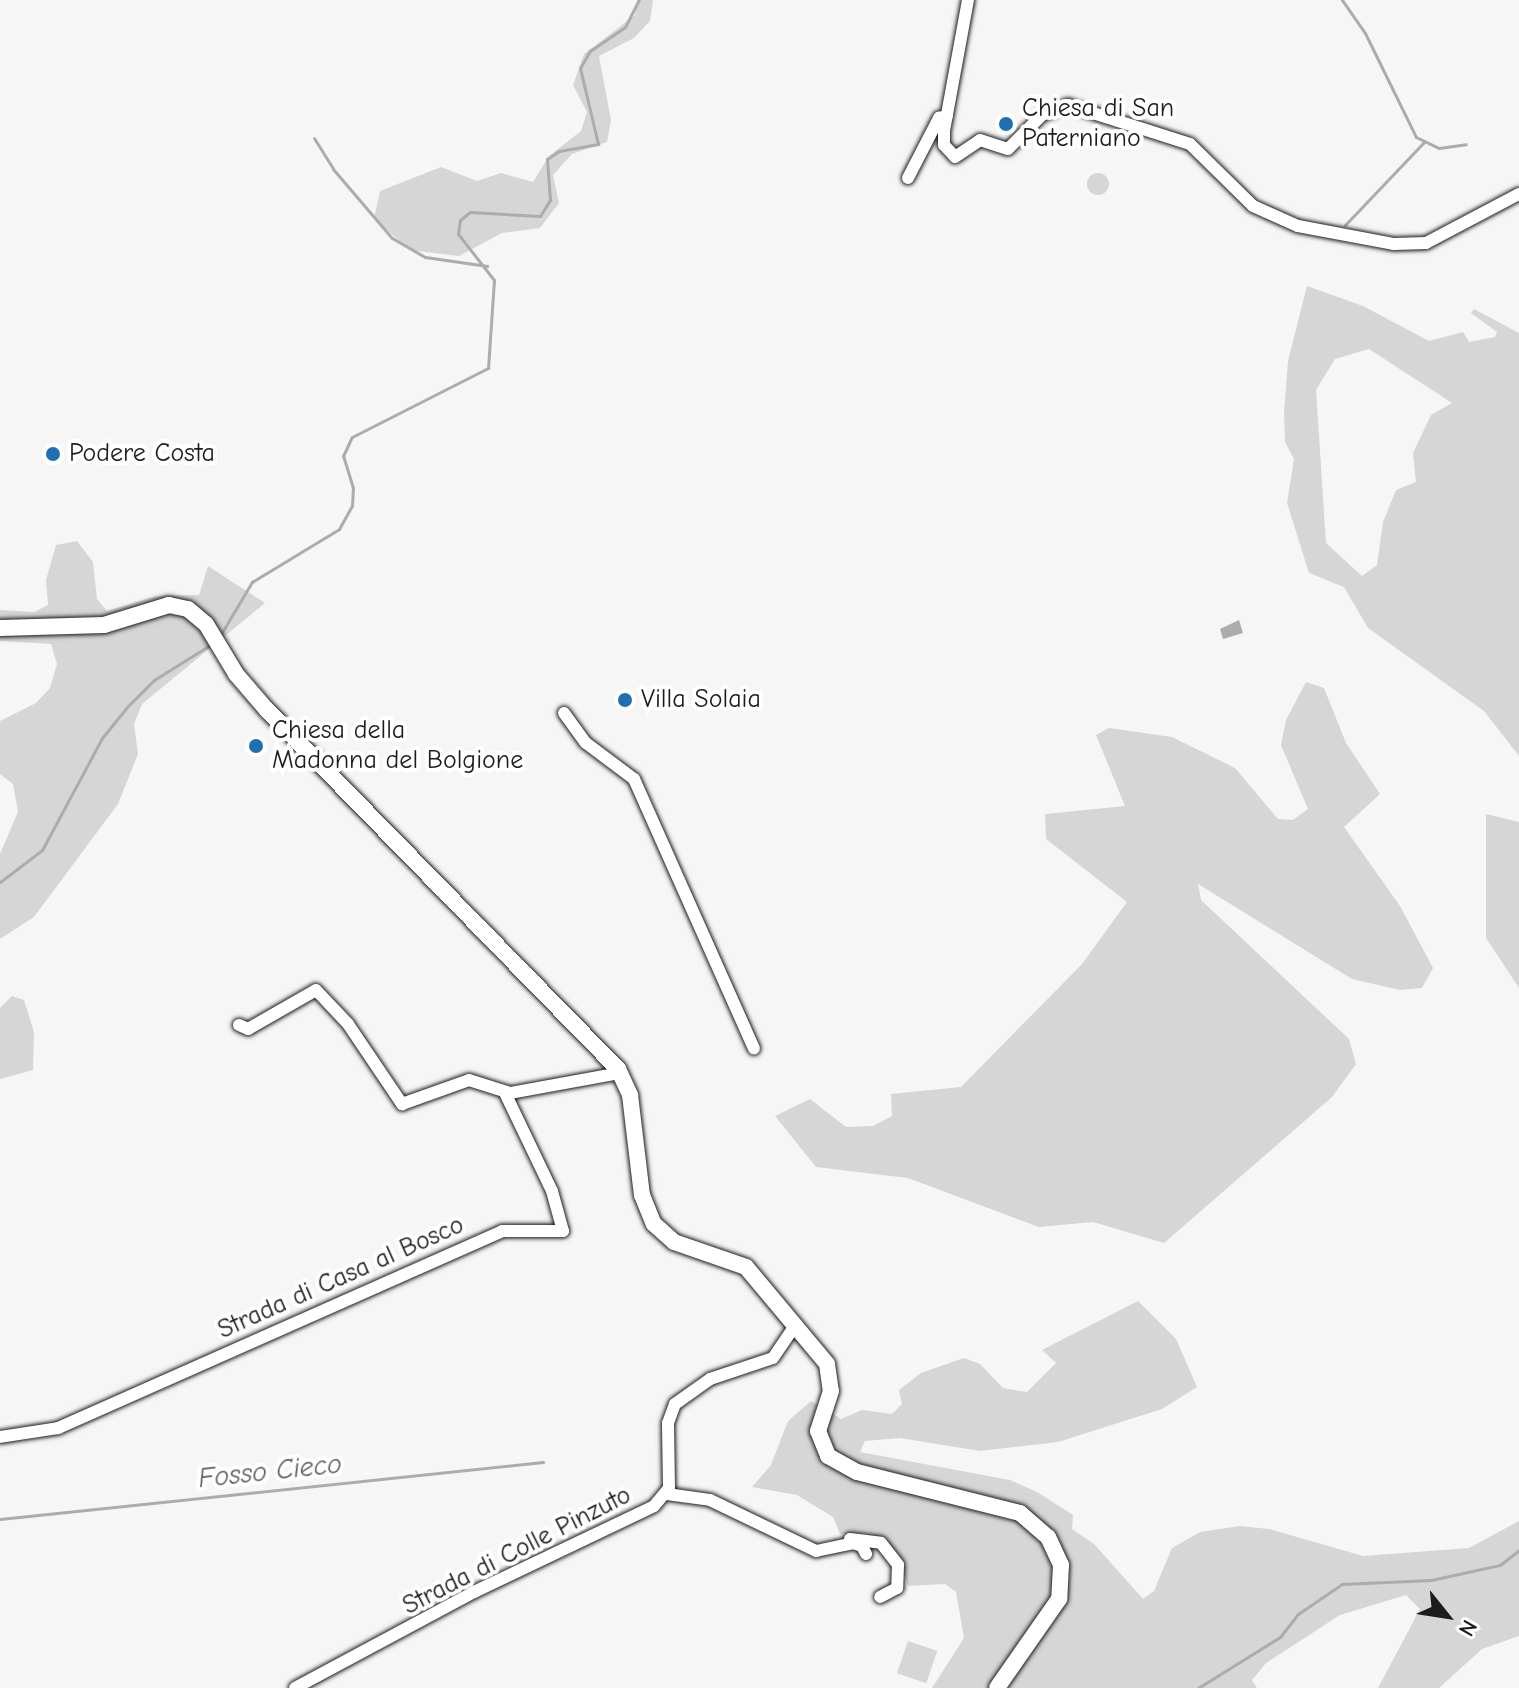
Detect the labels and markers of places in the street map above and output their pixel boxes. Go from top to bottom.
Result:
place label: Chiesa di San Paterniano [1022,93,1174,154]
marker: Chiesa di San Paterniano [997,115,1015,133]
place label: Podere Costa [69,438,215,470]
marker: Podere Costa [44,445,62,463]
place label: Villa Solaia [641,684,761,716]
marker: Villa Solaia [616,691,634,709]
place label: Chiesa della Madonna del Bolgione [272,715,523,776]
marker: Chiesa della Madonna del Bolgione [247,737,265,755]

